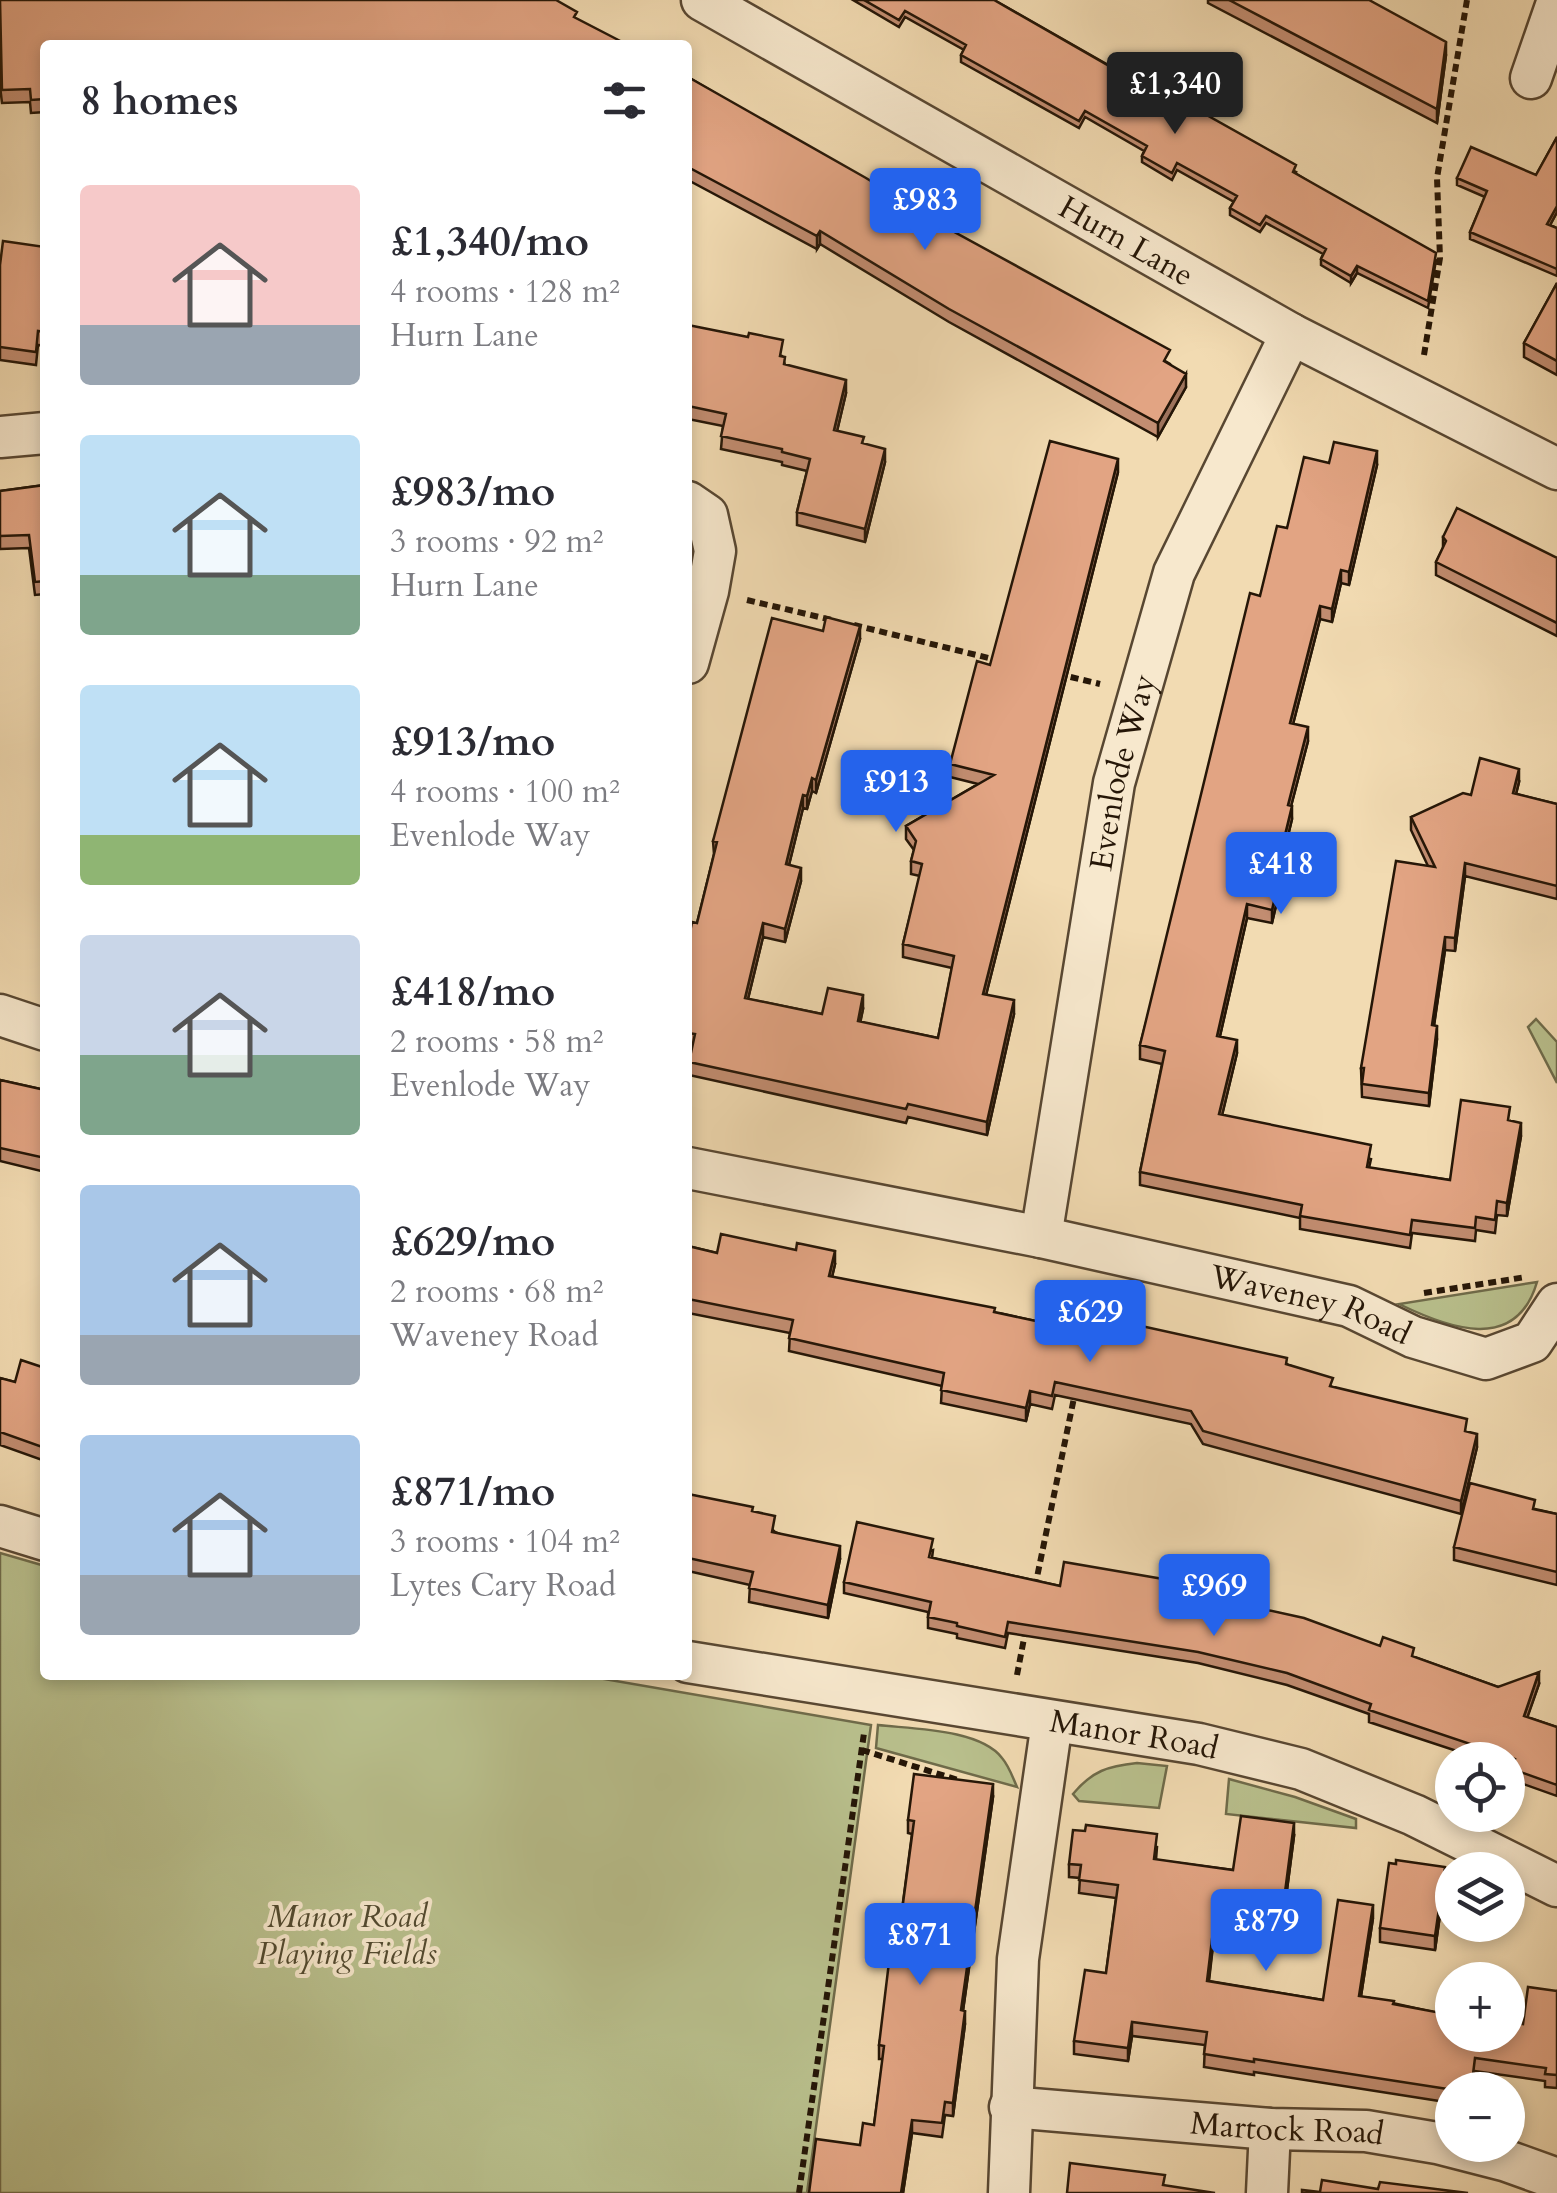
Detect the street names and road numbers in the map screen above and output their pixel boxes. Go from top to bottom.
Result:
street label: Hurn Lane [1050,186,1202,297]
street label: Evenlode Way [1079,669,1167,874]
street label: Waveney Road [1205,1254,1418,1356]
street label: Manor Road [1047,1699,1223,1771]
street label: Martock Road [1189,2101,1387,2157]

